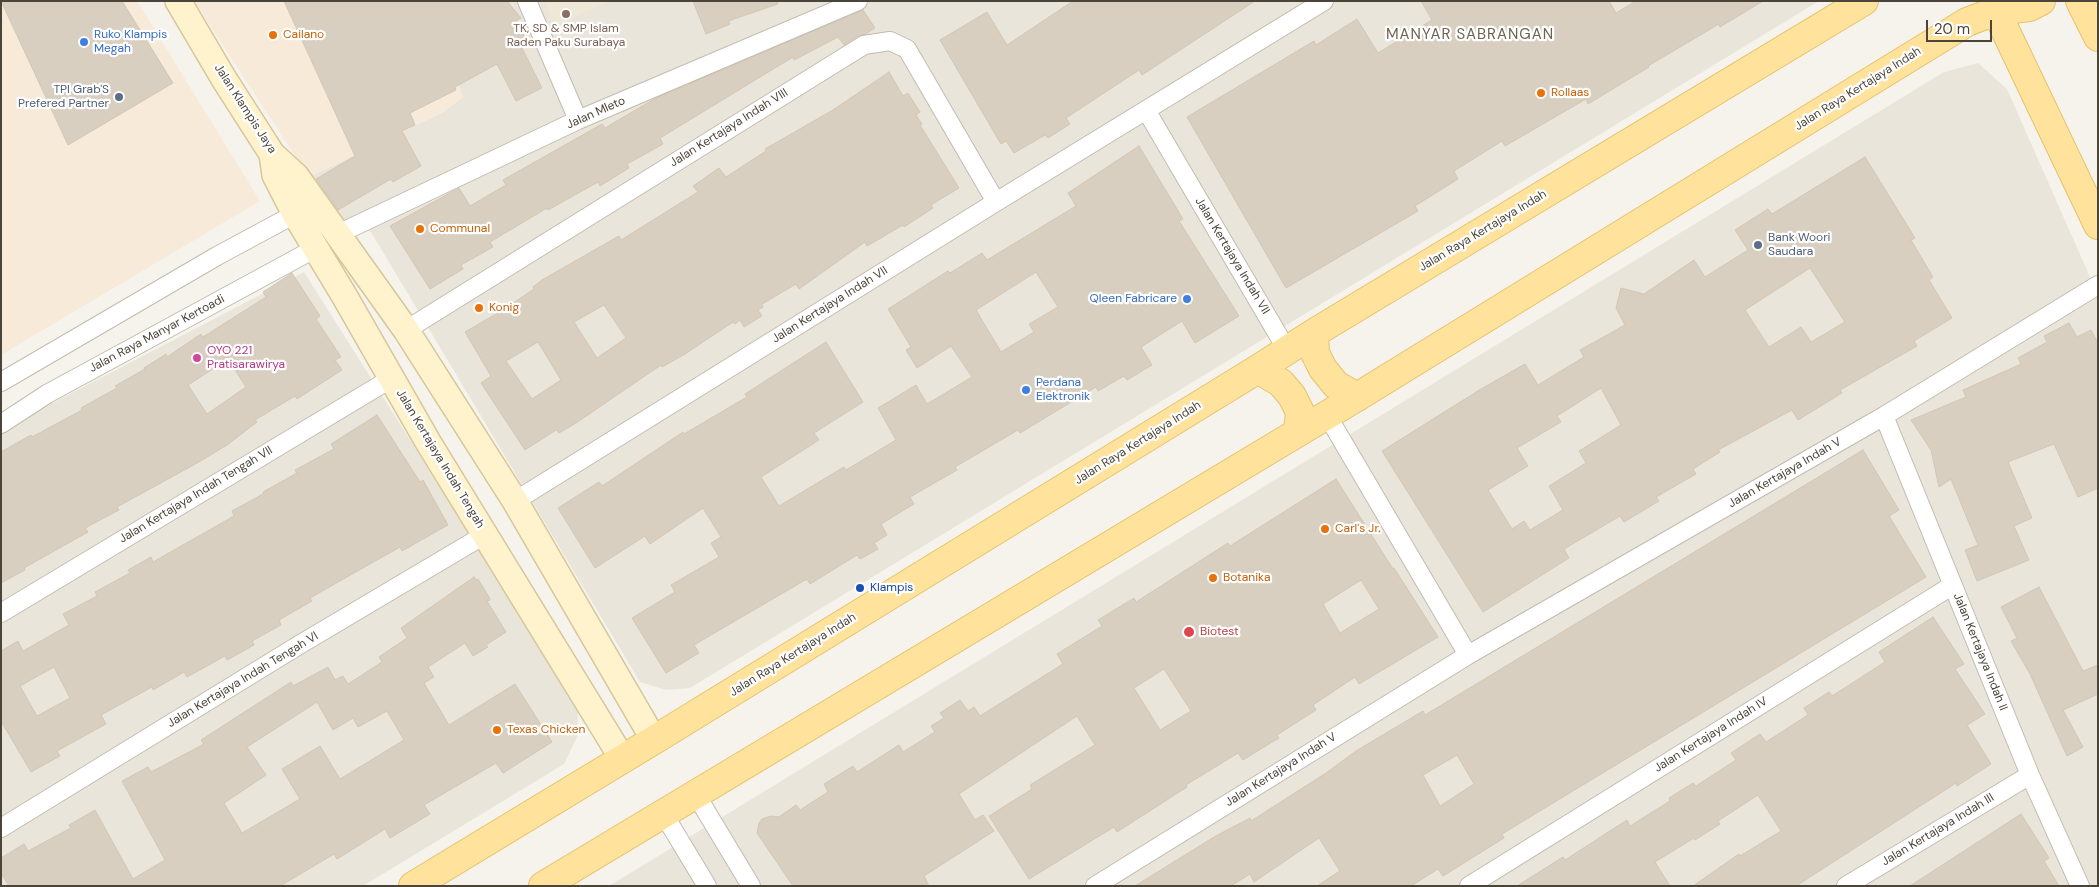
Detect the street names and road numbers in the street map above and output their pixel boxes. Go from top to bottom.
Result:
street label: Jalan Raya Kertajaya Indah [1792,44,1924,134]
street label: Jalan Klampis Jaya [211,62,279,156]
street label: Jalan Kertajaya Indah VIII [667,86,791,170]
street label: Jalan Mleto [564,94,628,132]
street label: Jalan Raya Kertajaya Indah [1417,187,1549,275]
street label: Jalan Kertajaya Indah VII [1191,195,1273,317]
street label: Jalan Kertajaya Indah VII [769,263,891,347]
street label: Jalan Raya Manyar Kertoadi [87,292,227,376]
street label: Jalan Kertajaya Indah Tengah [393,387,487,531]
street label: Jalan Raya Kertajaya Indah [1072,398,1204,488]
street label: Jalan Kertajaya Indah V [1726,435,1844,511]
street label: Jalan Kertajaya Indah Tengah VII [117,443,275,547]
street label: Jalan Kertajaya Indah II [1950,591,2010,713]
street label: Jalan Raya Kertajaya Indah [727,610,859,700]
street label: Jalan Kertajaya Indah Tengah VI [165,629,321,731]
street label: Jalan Kertajaya Indah IV [1652,694,1770,776]
street label: Jalan Kertajaya Indah V [1223,730,1339,810]
street label: Jalan Kertajaya Indah III [1879,791,1997,869]

